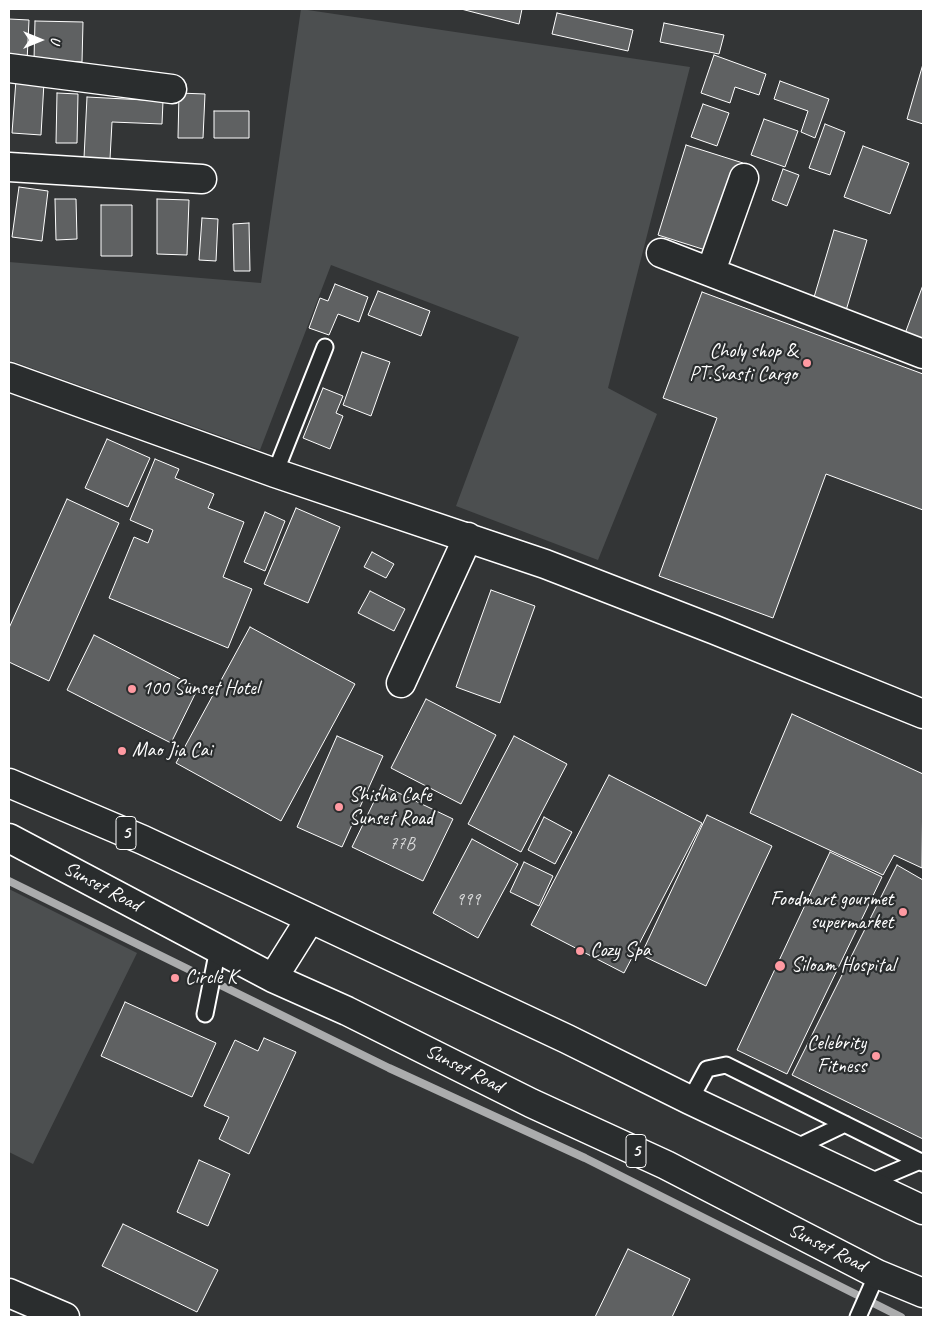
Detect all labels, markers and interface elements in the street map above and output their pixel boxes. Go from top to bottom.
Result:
north arrow [15,15,65,65]
text: U [47,37,64,43]
place label: Choly shop & PT.Svasti Cargo [689,340,797,387]
marker: Choly shop & PT.Svasti Cargo [801,357,813,369]
place label: 100 Sunset Hotel [142,677,259,701]
marker: 100 Sunset Hotel [126,683,138,695]
place label: Mao Jia Cai [132,739,212,763]
marker: Mao Jia Cai [116,745,128,757]
place label: Shisha Cafe Sunset Road [349,784,433,831]
marker: Shisha Cafe Sunset Road [333,801,345,813]
road number: 5 [116,816,136,850]
house number: 77B [389,833,415,855]
street label: Sunset Road [59,857,145,917]
place label: Foodmart gourmet supermarket [770,888,893,935]
house number: 999 [456,889,480,911]
marker: Foodmart gourmet supermarket [897,906,909,918]
place label: Cozy Spa [590,939,650,963]
marker: Cozy Spa [574,945,586,957]
place label: Siloam Hospital [791,954,895,978]
marker: Siloam Hospital [773,959,787,973]
place label: Circle K [185,966,237,990]
marker: Circle K [169,972,181,984]
place label: Celebrity Fitness [807,1032,866,1079]
street label: Sunset Road [421,1039,507,1099]
marker: Celebrity Fitness [870,1050,882,1062]
road number: 5 [626,1134,646,1168]
street label: Sunset Road [784,1218,870,1278]

